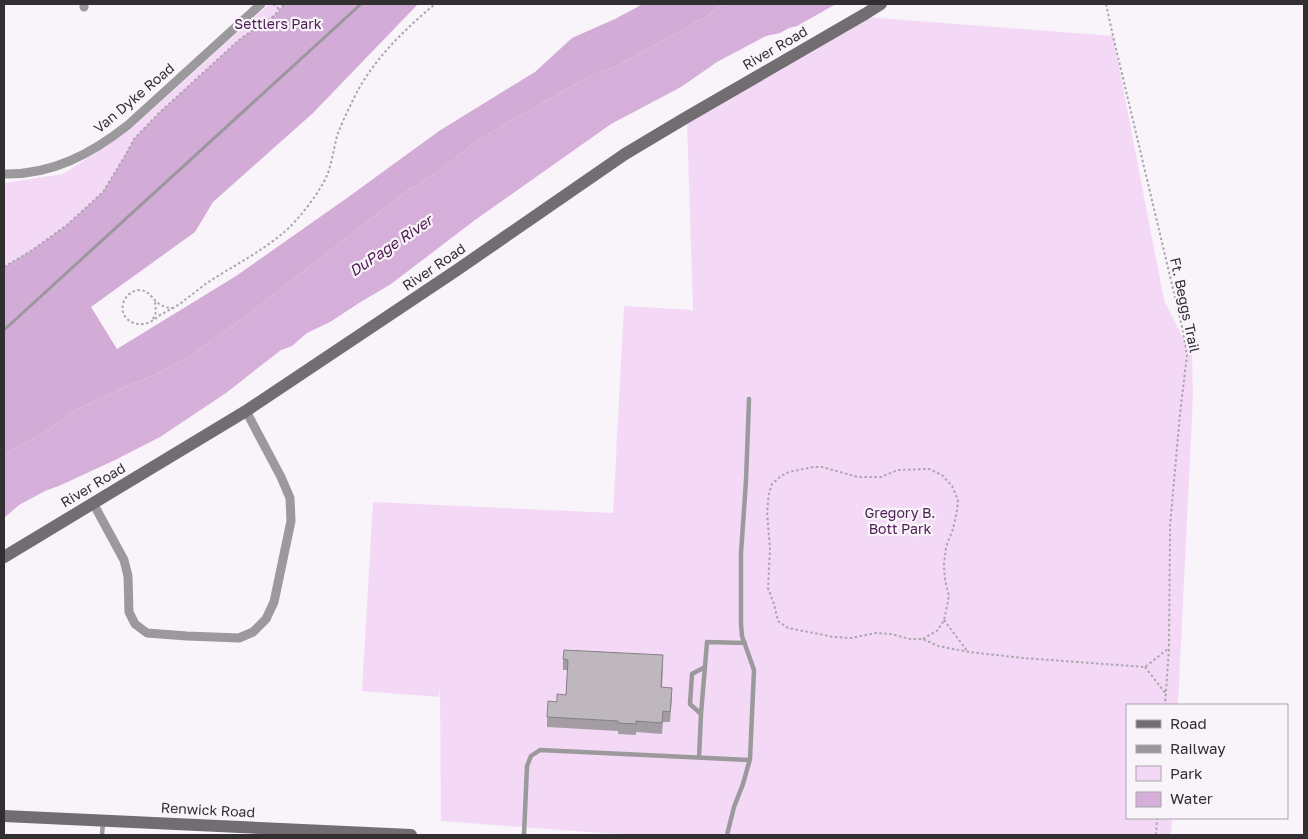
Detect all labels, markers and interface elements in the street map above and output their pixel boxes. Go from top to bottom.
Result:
park label: Settlers Park [234,15,322,32]
street label: River Road [739,22,810,73]
street label: Van Dyke Road [90,59,177,136]
water label: DuPage River [345,210,438,280]
street label: River Road [399,239,468,294]
street label: Ft. Beggs Trail [1167,256,1204,354]
street label: River Road [57,459,128,510]
park label: Gregory B. Bott Park [865,504,935,537]
legend [1126,704,1288,819]
text: Road [1170,714,1207,732]
text: Railway [1170,739,1226,757]
text: Park [1170,764,1203,782]
text: Water [1170,789,1213,807]
street label: Renwick Road [160,799,256,820]

